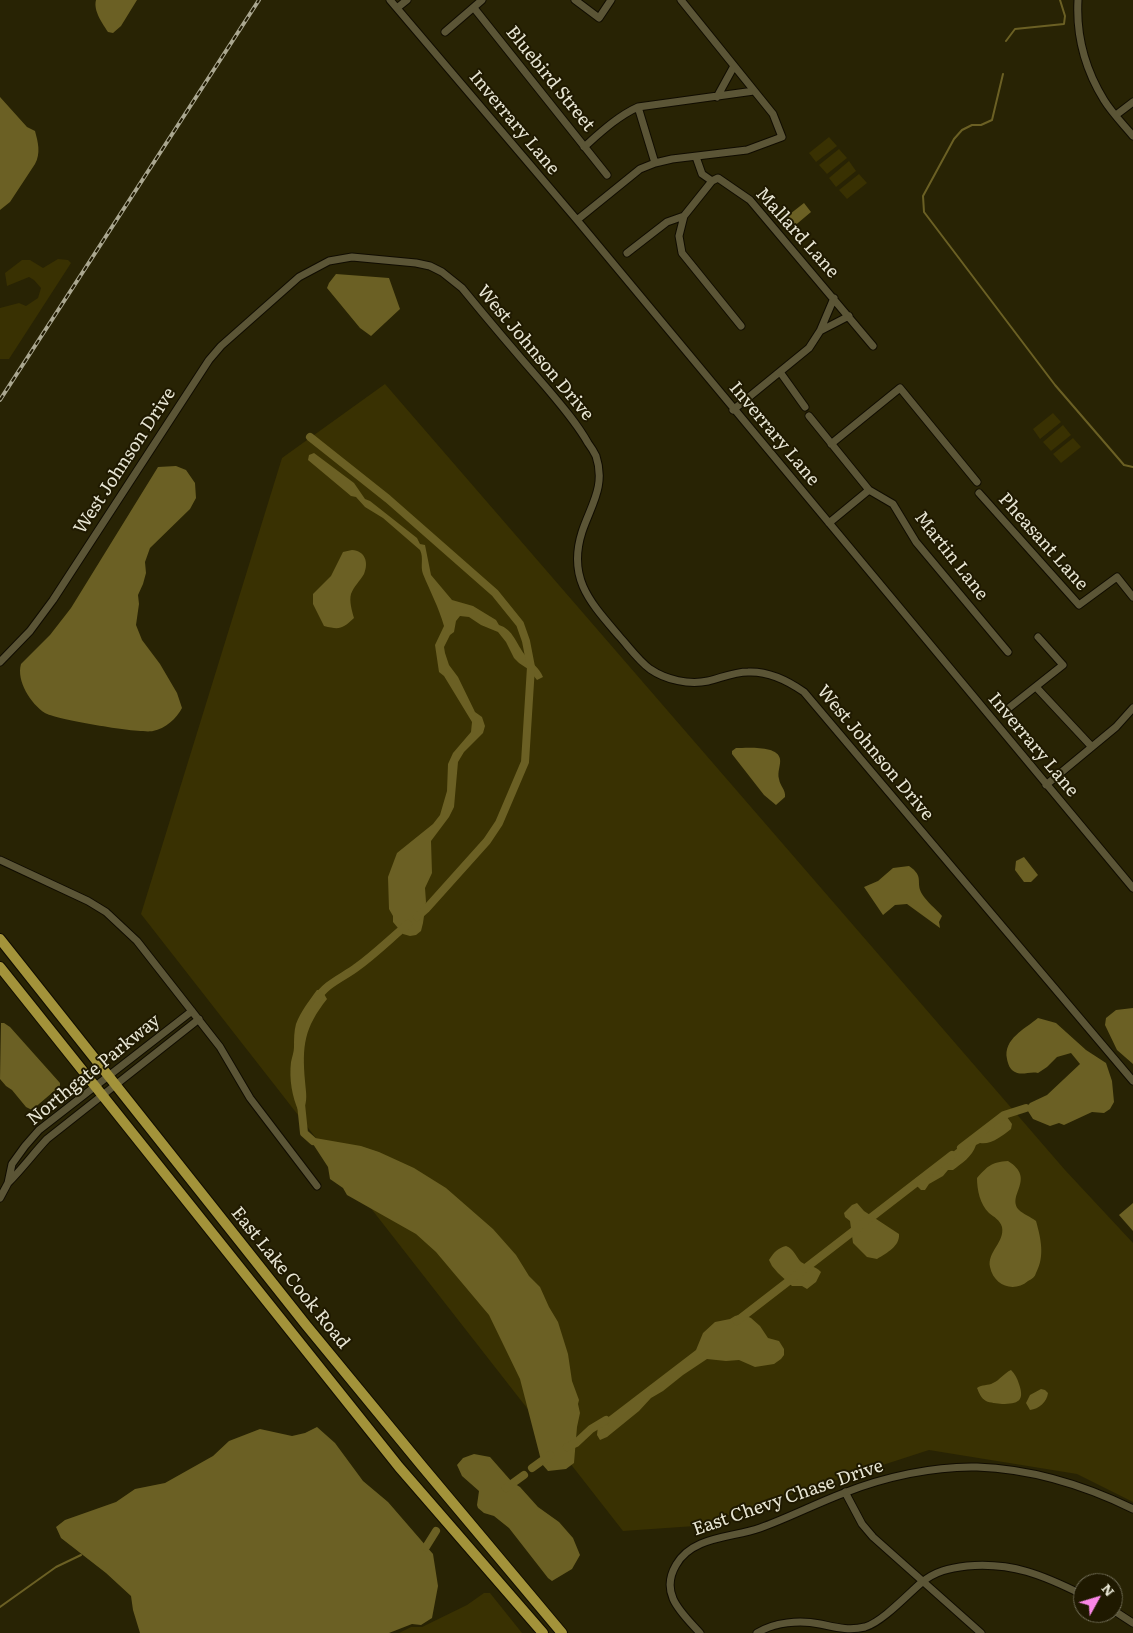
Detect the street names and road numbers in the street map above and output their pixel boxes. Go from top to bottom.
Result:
street label: Bluebird Street [501,22,599,136]
street label: Inverrary Lane [464,67,564,179]
street label: Mallard Lane [751,183,843,283]
street label: West Johnson Drive [472,281,598,425]
street label: Inverrary Lane [724,378,824,490]
street label: West Johnson Drive [70,384,180,538]
street label: Pheasant Lane [994,489,1092,595]
street label: Martin Lane [910,507,992,605]
street label: West Johnson Drive [812,681,938,825]
street label: Inverrary Lane [983,689,1083,801]
street label: Northgate Parkway [23,1010,165,1130]
street label: East Lake Cook Road [226,1203,354,1353]
street label: East Chevy Chase Drive [690,1455,886,1541]

